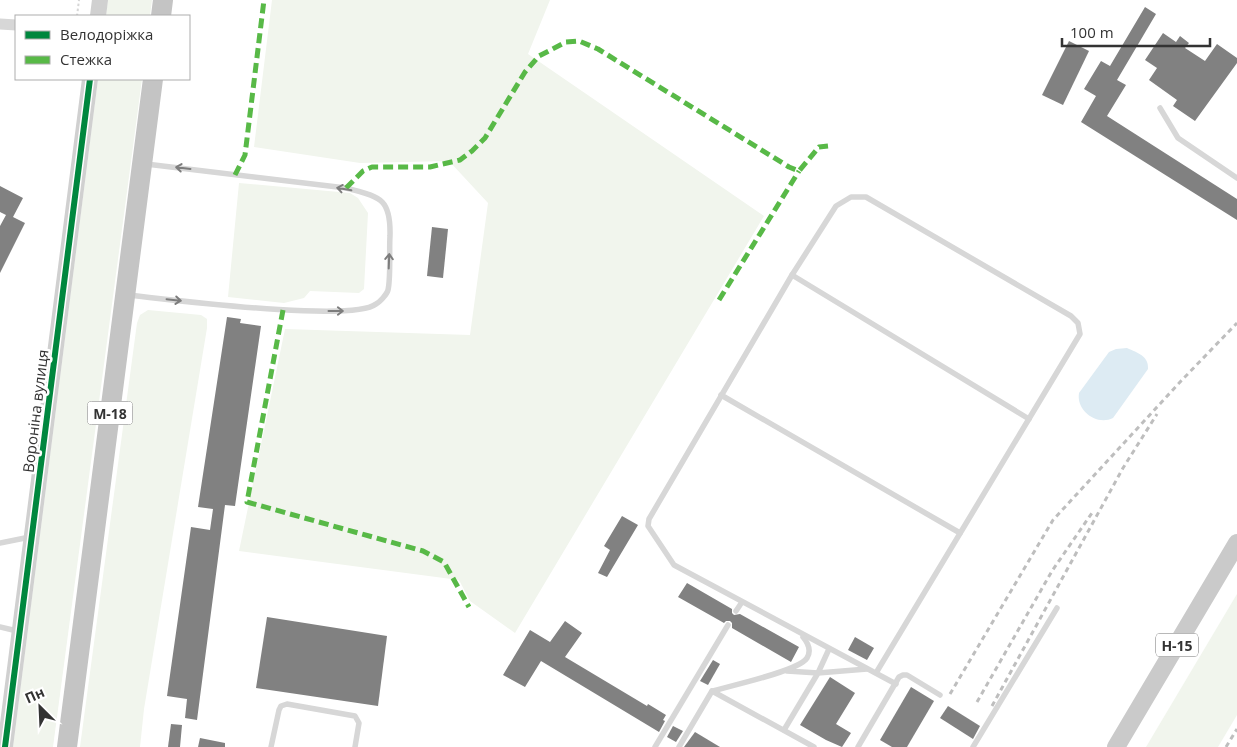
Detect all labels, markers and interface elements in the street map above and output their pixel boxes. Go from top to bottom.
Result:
legend [15,15,190,80]
scale bar [1062,15,1210,47]
text: 100 m [1070,22,1114,42]
text: Велодоріжка [60,24,153,44]
text: Стежка [60,49,112,69]
one-way arrow [175,163,191,173]
one-way arrow [336,183,352,193]
one-way arrow [384,253,393,269]
one-way arrow [166,295,182,304]
one-way arrow [328,306,344,315]
street label: Вороніна вулиця [18,348,52,474]
road number: М-18 [88,402,132,424]
road number: Н-15 [1156,634,1198,656]
north arrow [15,682,65,732]
text: Пн [22,682,47,707]

